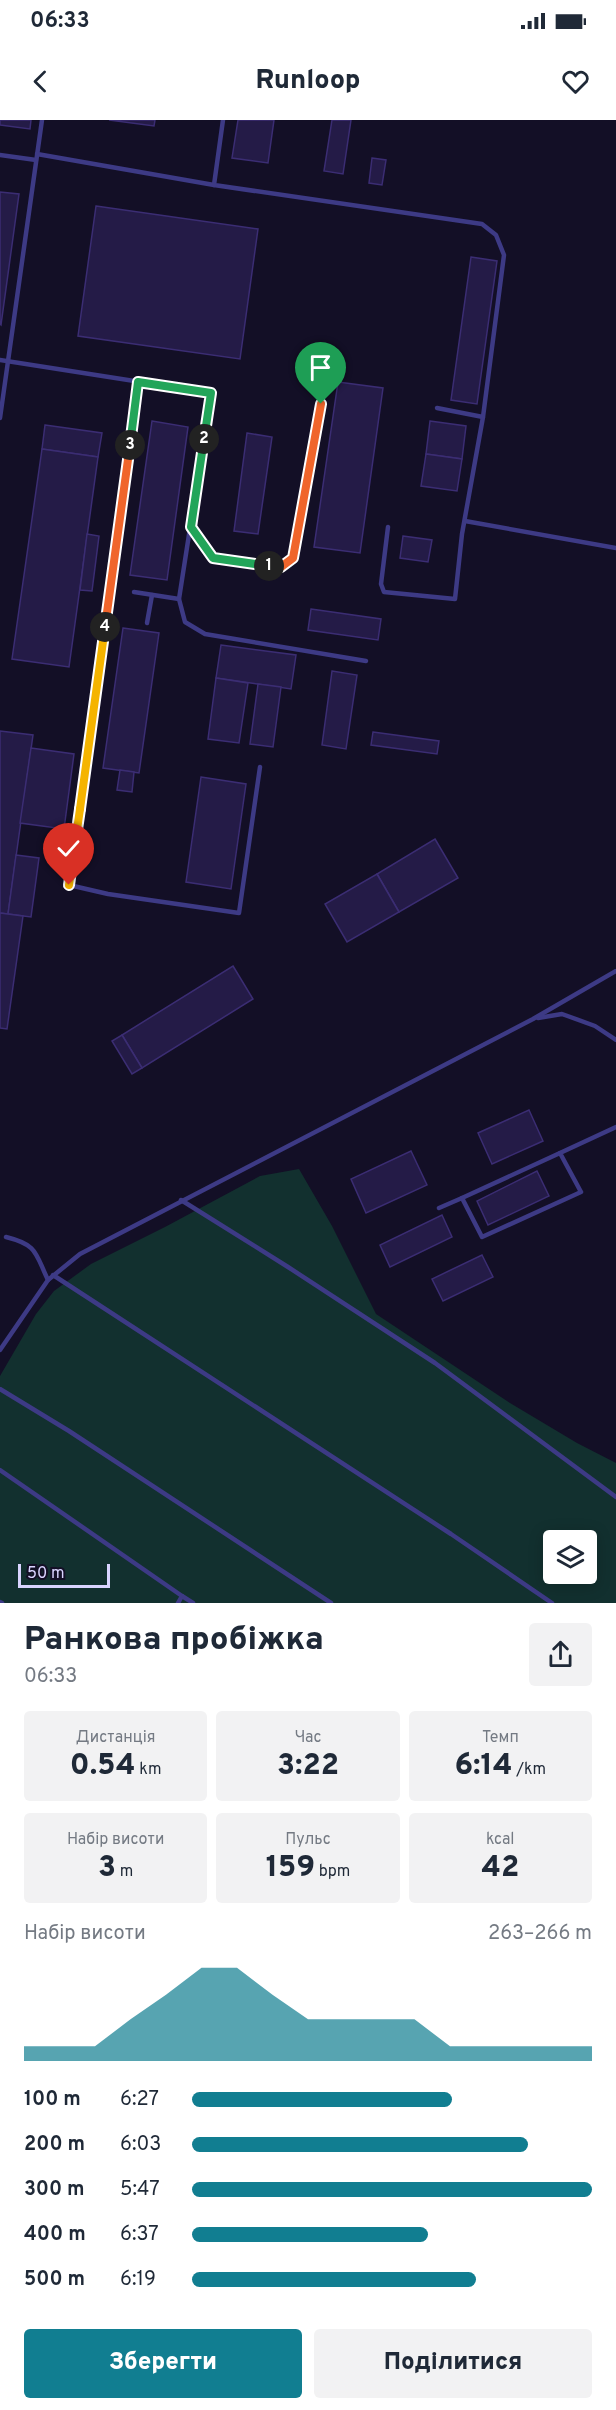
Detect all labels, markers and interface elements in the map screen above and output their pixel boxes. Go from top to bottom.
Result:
text: 06:33 [30,8,90,35]
text: Runloop [255,64,361,98]
icon: back [24,65,57,98]
icon: heart [559,65,592,98]
pin [295,342,346,404]
icon: arrive [304,351,337,384]
pin: 2 [189,424,219,454]
text: 2 [199,429,209,449]
pin: 3 [115,430,145,460]
text: 3 [125,435,135,455]
pin: 1 [254,551,284,581]
text: 1 [266,556,272,576]
pin: 4 [90,612,120,642]
text: 4 [100,617,110,637]
pin [43,823,94,885]
icon: check [52,832,85,865]
map controls [543,1530,597,1584]
button: layers [543,1530,597,1584]
scale bar [18,1561,110,1588]
text: 50 m [27,1564,65,1584]
text: Ранкова пробіжка [24,1620,324,1662]
button: share [529,1623,592,1686]
text: 06:33 [24,1664,77,1690]
text: Дистанція [76,1728,155,1748]
text: Час [295,1728,321,1748]
text: Темп [482,1728,519,1748]
text: 0.54 [70,1748,136,1785]
text: 3:22 [277,1748,339,1785]
text: 6:14 [454,1748,513,1785]
text: km [136,1760,161,1780]
text: /km [513,1760,546,1780]
text: Набір висоти [67,1830,164,1850]
text: Пульс [285,1830,331,1850]
text: kcal [486,1830,515,1850]
text: 3 [98,1850,116,1887]
text: 159 [266,1850,315,1887]
text: 42 [481,1850,519,1887]
text: m [116,1862,133,1882]
text: bpm [315,1862,350,1882]
text: Набір висоти [24,1921,146,1947]
text: 263–266 m [488,1921,592,1947]
text: 100 m [24,2087,81,2113]
text: 6:27 [120,2087,159,2113]
text: 200 m [24,2132,85,2158]
text: 6:03 [120,2132,161,2158]
text: 300 m [24,2177,85,2203]
text: 5:47 [120,2177,160,2203]
text: 400 m [24,2222,86,2248]
text: 6:37 [120,2222,159,2248]
text: 500 m [24,2267,85,2293]
text: 6:19 [120,2267,156,2293]
button: Зберегти [24,2329,302,2398]
button: Поділитися [314,2329,592,2398]

